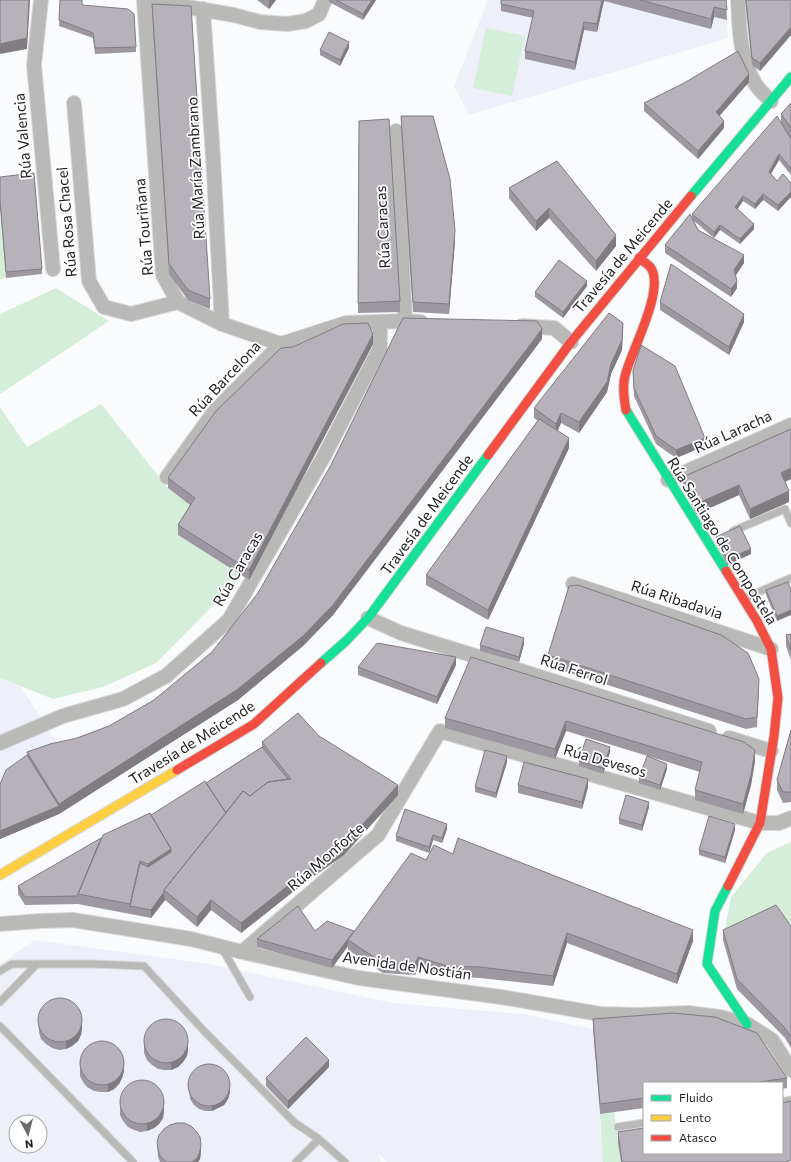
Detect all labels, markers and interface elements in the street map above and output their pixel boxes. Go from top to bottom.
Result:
street label: Rúa Valencia [9,93,35,180]
street label: Rúa María Zambrano [182,96,208,240]
street label: Rúa Rosa Chacel [52,166,80,278]
street label: Rúa Touriñana [130,178,156,276]
street label: Rúa Caracas [371,185,393,269]
street label: Travesía de Meicende [569,194,676,317]
street label: Rúa Barcelona [185,337,264,420]
street label: Rúa Laracha [691,406,774,456]
street label: Travesía de Meicende [376,451,476,578]
street label: Rúa Santiago de Compostela [664,454,782,627]
street label: Rúa Caracas [209,528,266,609]
street label: Rúa Ribadavia [629,576,725,622]
street label: Rúa Ferrol [538,650,610,688]
street label: Travesía de Meicende [125,696,258,788]
street label: Rúa Devesos [562,740,649,781]
street label: Rúa Monforte [283,818,367,894]
street label: Avenida de Nostián [342,947,473,983]
legend [643,1082,783,1154]
text: Fluido [679,1090,713,1104]
text: Lento [679,1110,711,1124]
north arrow [8,1114,48,1154]
text: Atasco [679,1130,717,1144]
text: N [24,1137,34,1151]

